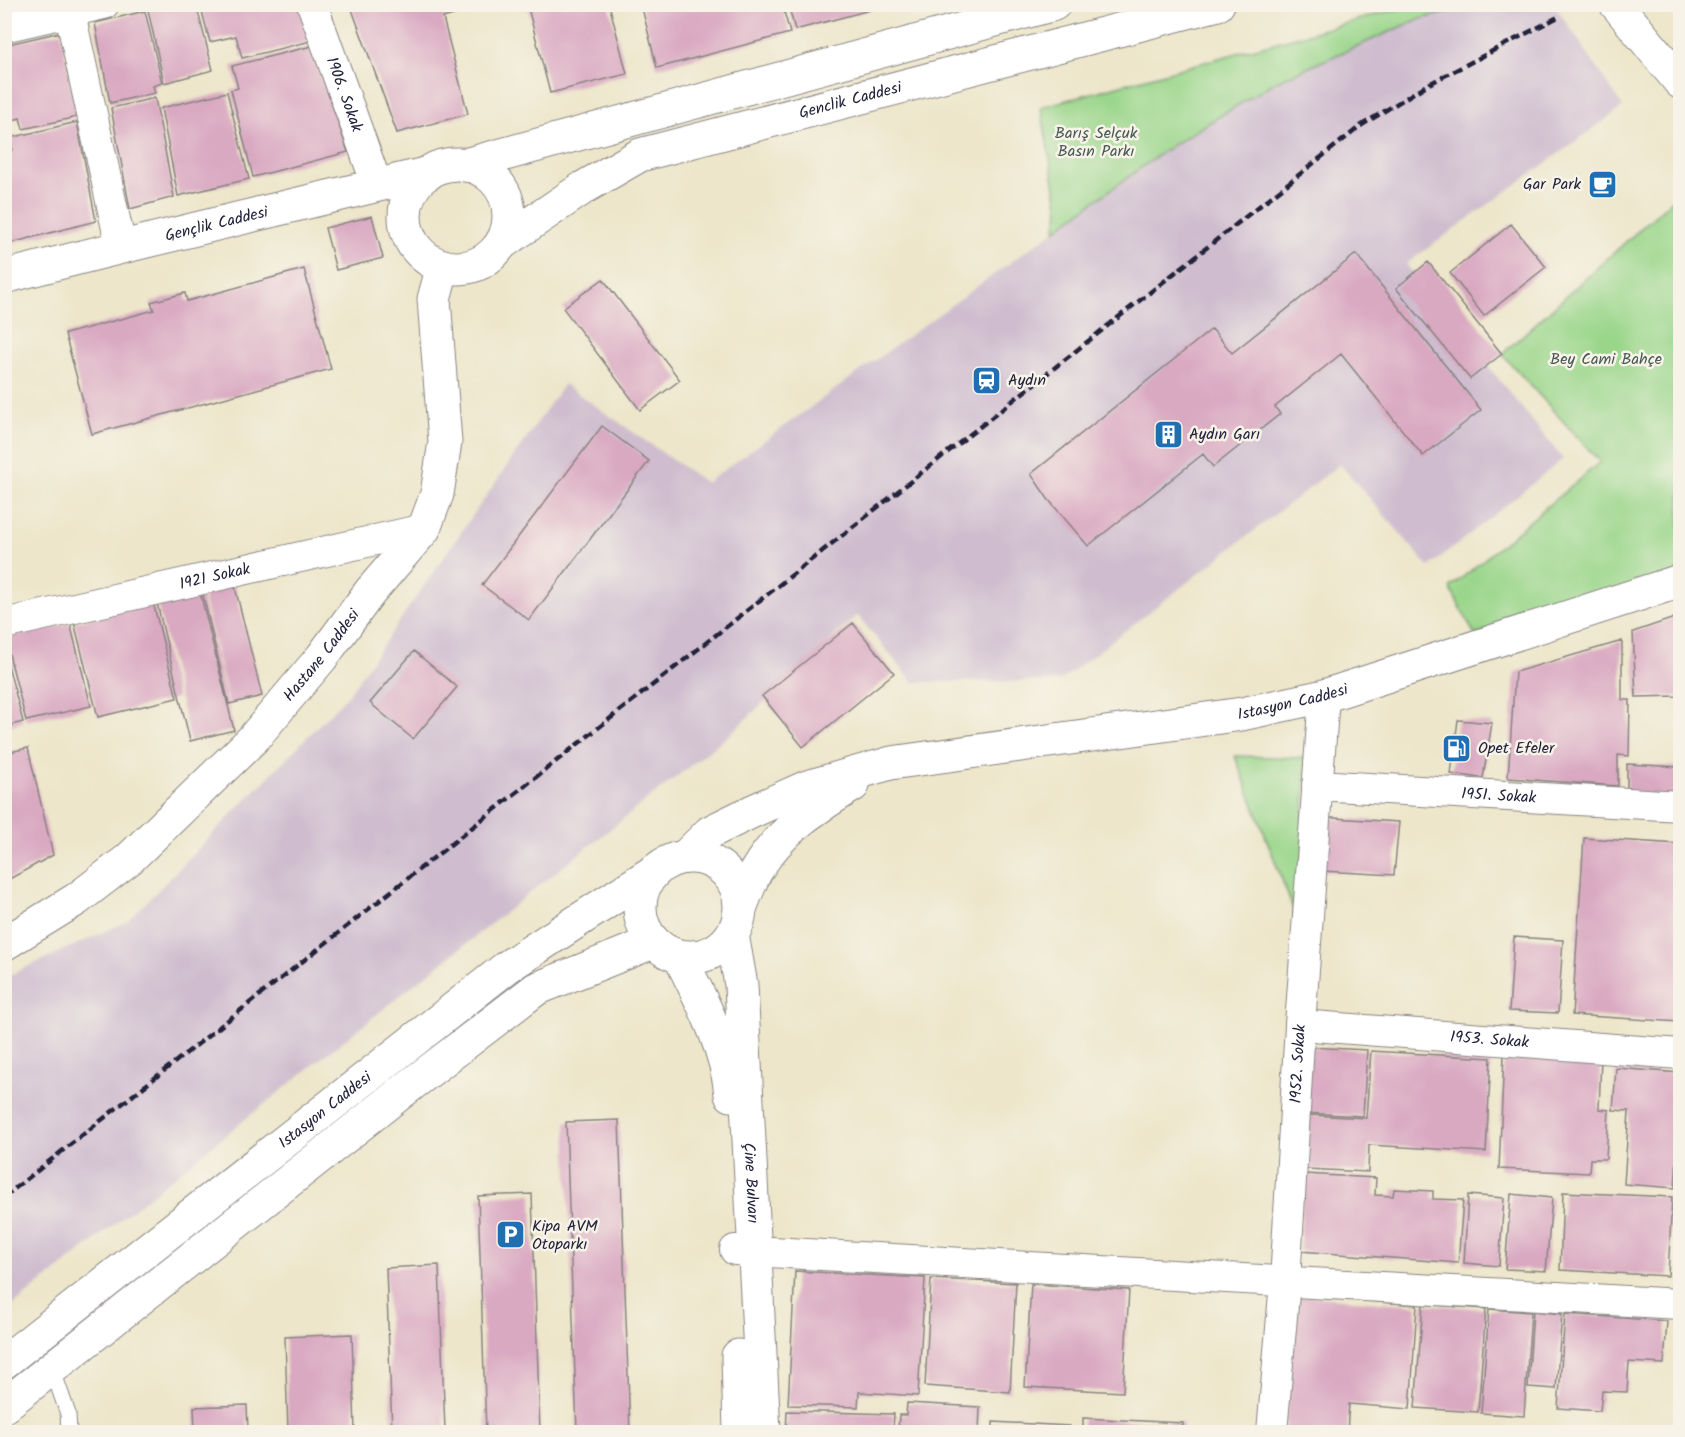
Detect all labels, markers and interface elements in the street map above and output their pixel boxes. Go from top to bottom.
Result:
street label: 1906. Sokak [319,53,370,136]
street label: Genclik Caddesi [796,74,905,125]
park label: Barış Selçuk Basın Parkı [1055,121,1138,164]
cafe icon: Gar Park [1586,168,1618,200]
place label: Gar Park [1523,172,1581,197]
street label: Gençlik Caddesi [162,199,272,248]
park label: Bey Cami Bahçe [1550,347,1662,372]
station icon: Aydın [971,364,1003,396]
place label: Aydın [1008,368,1046,393]
building icon: Aydın Garı [1152,418,1184,450]
place label: Aydın Garı [1189,422,1260,447]
street label: 1921 Sokak [177,556,253,596]
street label: Hastane Caddesi [277,603,367,707]
street label: Istasyon Caddesi [1236,676,1352,727]
fuel station icon: Opet Efeler [1441,732,1473,764]
place label: Opet Efeler [1478,736,1556,761]
street label: 1951. Sokak [1461,781,1537,810]
street label: 1952. Sokak [1283,1023,1313,1104]
street label: 1953. Sokak [1449,1024,1530,1055]
street label: Istasyon Caddesi [273,1065,378,1155]
street label: Çine Bulvarı [737,1142,766,1224]
place label: Kipa AVM Otoparkı [532,1214,598,1257]
parking icon: Kipa AVM Otoparkı [495,1219,527,1251]

